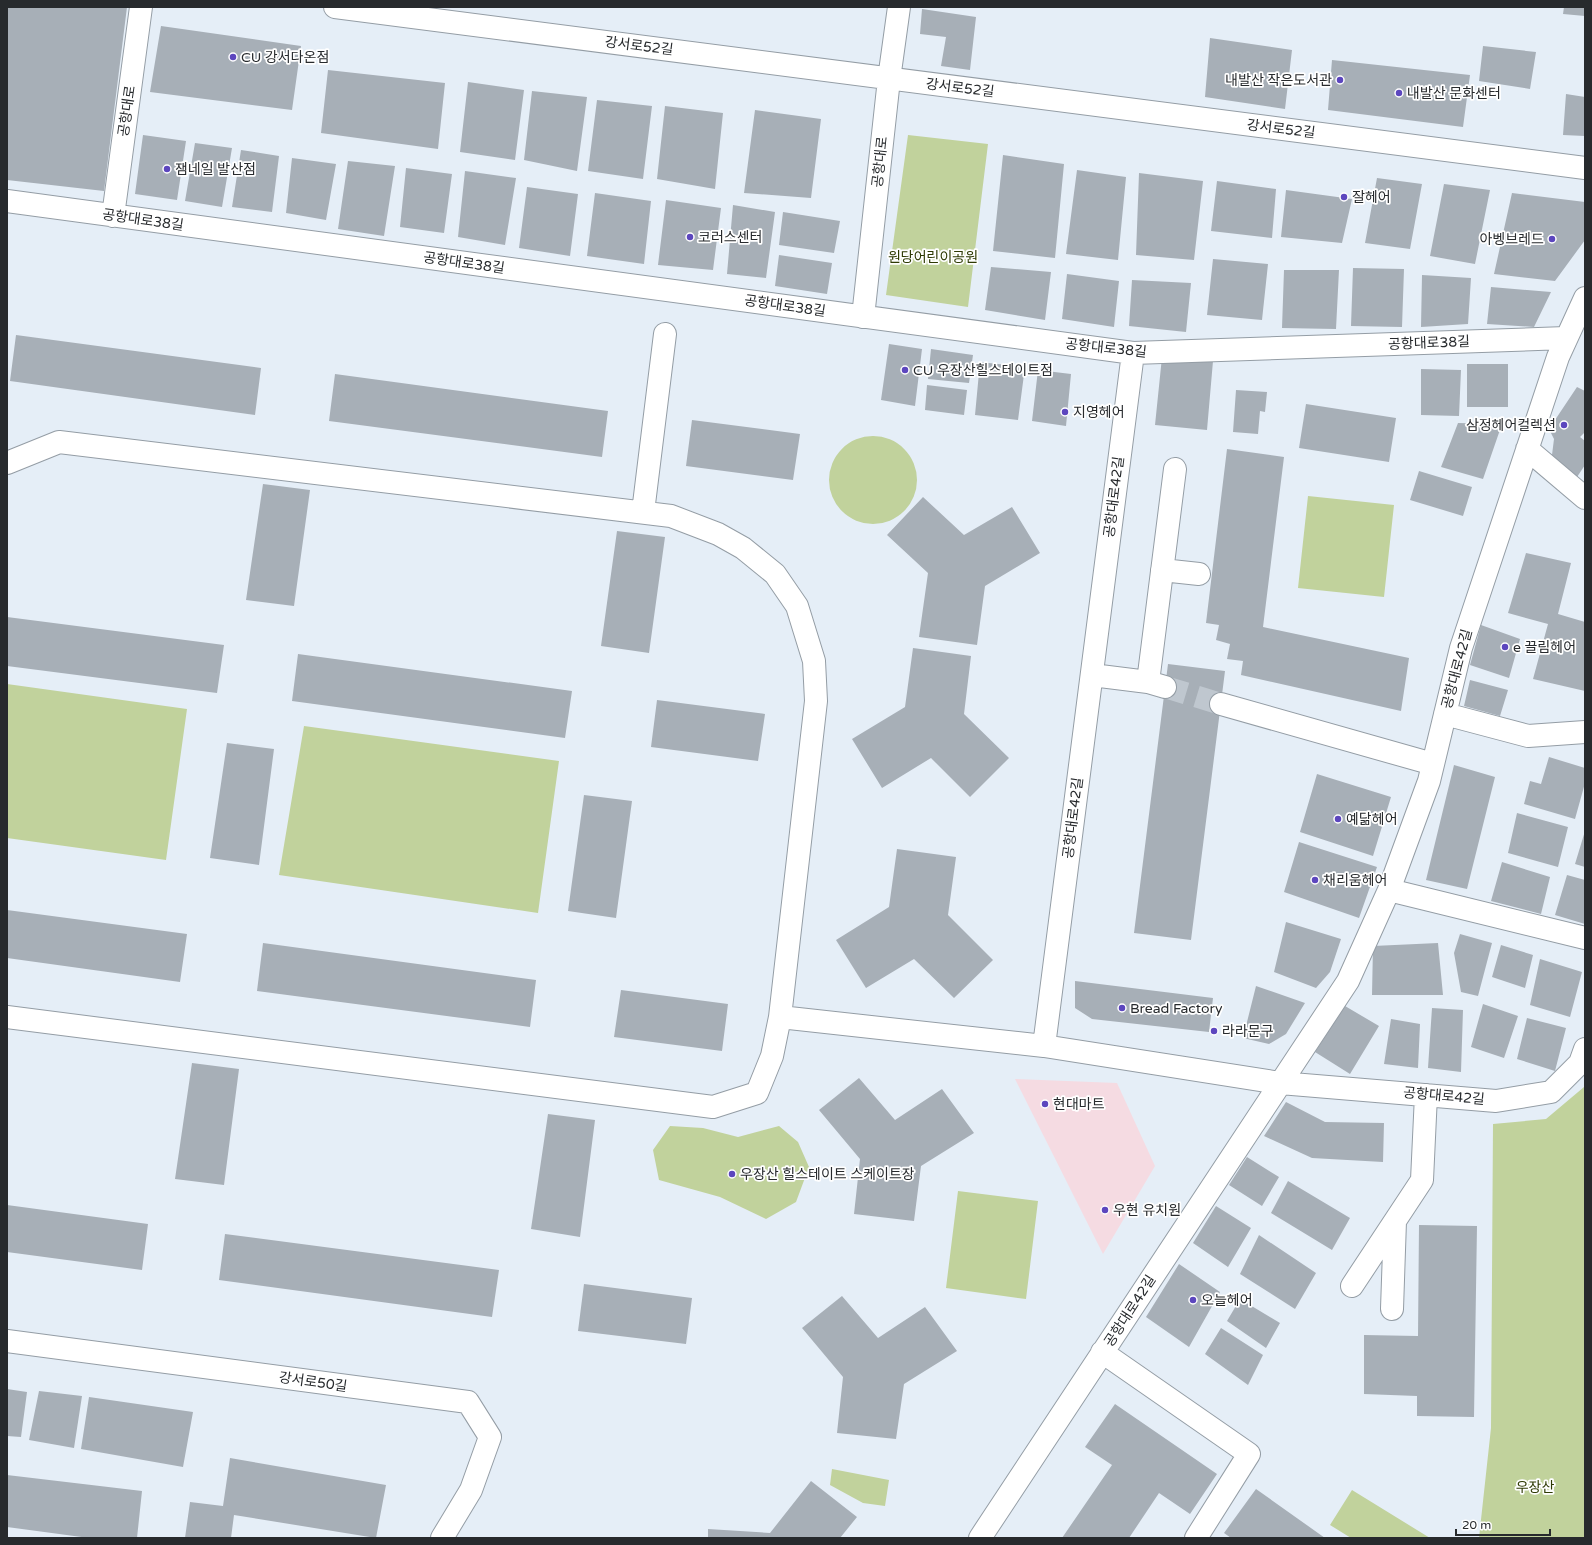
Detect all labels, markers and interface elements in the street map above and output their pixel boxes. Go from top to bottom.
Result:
street label: 강서로52길 [604,33,674,59]
place label: CU 강서다온점 [241,49,329,66]
marker: CU 강서다온점 [228,52,238,62]
place label: 내발산 작은도서관 [1225,72,1332,89]
street label: 강서로52길 [925,75,995,101]
marker: 내발산 작은도서관 [1335,75,1345,85]
street label: 공항대로 [115,84,139,138]
place label: 내발산 문화센터 [1407,85,1501,102]
marker: 내발산 문화센터 [1394,88,1404,98]
street label: 강서로52길 [1246,116,1316,142]
street label: 공항대로 [869,135,891,189]
place label: 잼네일 발산점 [175,161,256,178]
marker: 잼네일 발산점 [162,164,172,174]
place label: 잘헤어 [1352,189,1391,206]
marker: 잘헤어 [1339,192,1349,202]
street label: 공항대로38길 [101,206,185,234]
place label: 코러스센터 [698,229,762,246]
place label: 아벵브레드 [1480,231,1544,248]
marker: 코러스센터 [685,232,695,242]
marker: 아벵브레드 [1547,234,1557,244]
street label: 공항대로38길 [422,249,506,277]
park label: 원당어린이공원 [888,249,978,266]
street label: 공항대로38길 [743,292,827,320]
street label: 공항대로38길 [1388,333,1470,353]
street label: 공항대로38길 [1064,335,1148,361]
place label: CU 우장산힐스테이트점 [913,362,1053,379]
marker: CU 우장산힐스테이트점 [900,365,910,375]
place label: 지영헤어 [1073,404,1125,421]
marker: 지영헤어 [1060,407,1070,417]
place label: 삼정헤어컬렉션 [1466,417,1556,434]
marker: 삼정헤어컬렉션 [1559,420,1569,430]
street label: 공항대로42길 [1101,455,1127,539]
street label: 공항대로42길 [1438,627,1476,711]
place label: e 끌림헤어 [1513,639,1576,656]
marker: e 끌림헤어 [1500,642,1510,652]
street label: 공항대로42길 [1060,776,1086,860]
place label: 예닮헤어 [1346,811,1398,828]
marker: 예닮헤어 [1333,814,1343,824]
place label: 채리움헤어 [1323,872,1387,889]
marker: 채리움헤어 [1310,875,1320,885]
place label: Bread Factory [1130,1000,1223,1017]
marker: Bread Factory [1117,1003,1127,1013]
place label: 라라문구 [1222,1023,1274,1040]
marker: 라라문구 [1209,1026,1219,1036]
street label: 공항대로42길 [1402,1084,1486,1108]
place label: 현대마트 [1053,1096,1105,1113]
marker: 현대마트 [1040,1099,1050,1109]
place label: 우장산 힐스테이트 스케이트장 [740,1166,915,1183]
marker: 우장산 힐스테이트 스케이트장 [727,1169,737,1179]
place label: 우현 유치원 [1113,1202,1181,1219]
marker: 우현 유치원 [1100,1205,1110,1215]
street label: 공항대로42길 [1101,1272,1159,1350]
place label: 오늘헤어 [1201,1292,1253,1309]
marker: 오늘헤어 [1188,1295,1198,1305]
street label: 강서로50길 [278,1369,348,1395]
park label: 우장산 [1516,1479,1554,1496]
scale bar [1456,1511,1550,1537]
text: 20 m [1462,1518,1491,1532]

